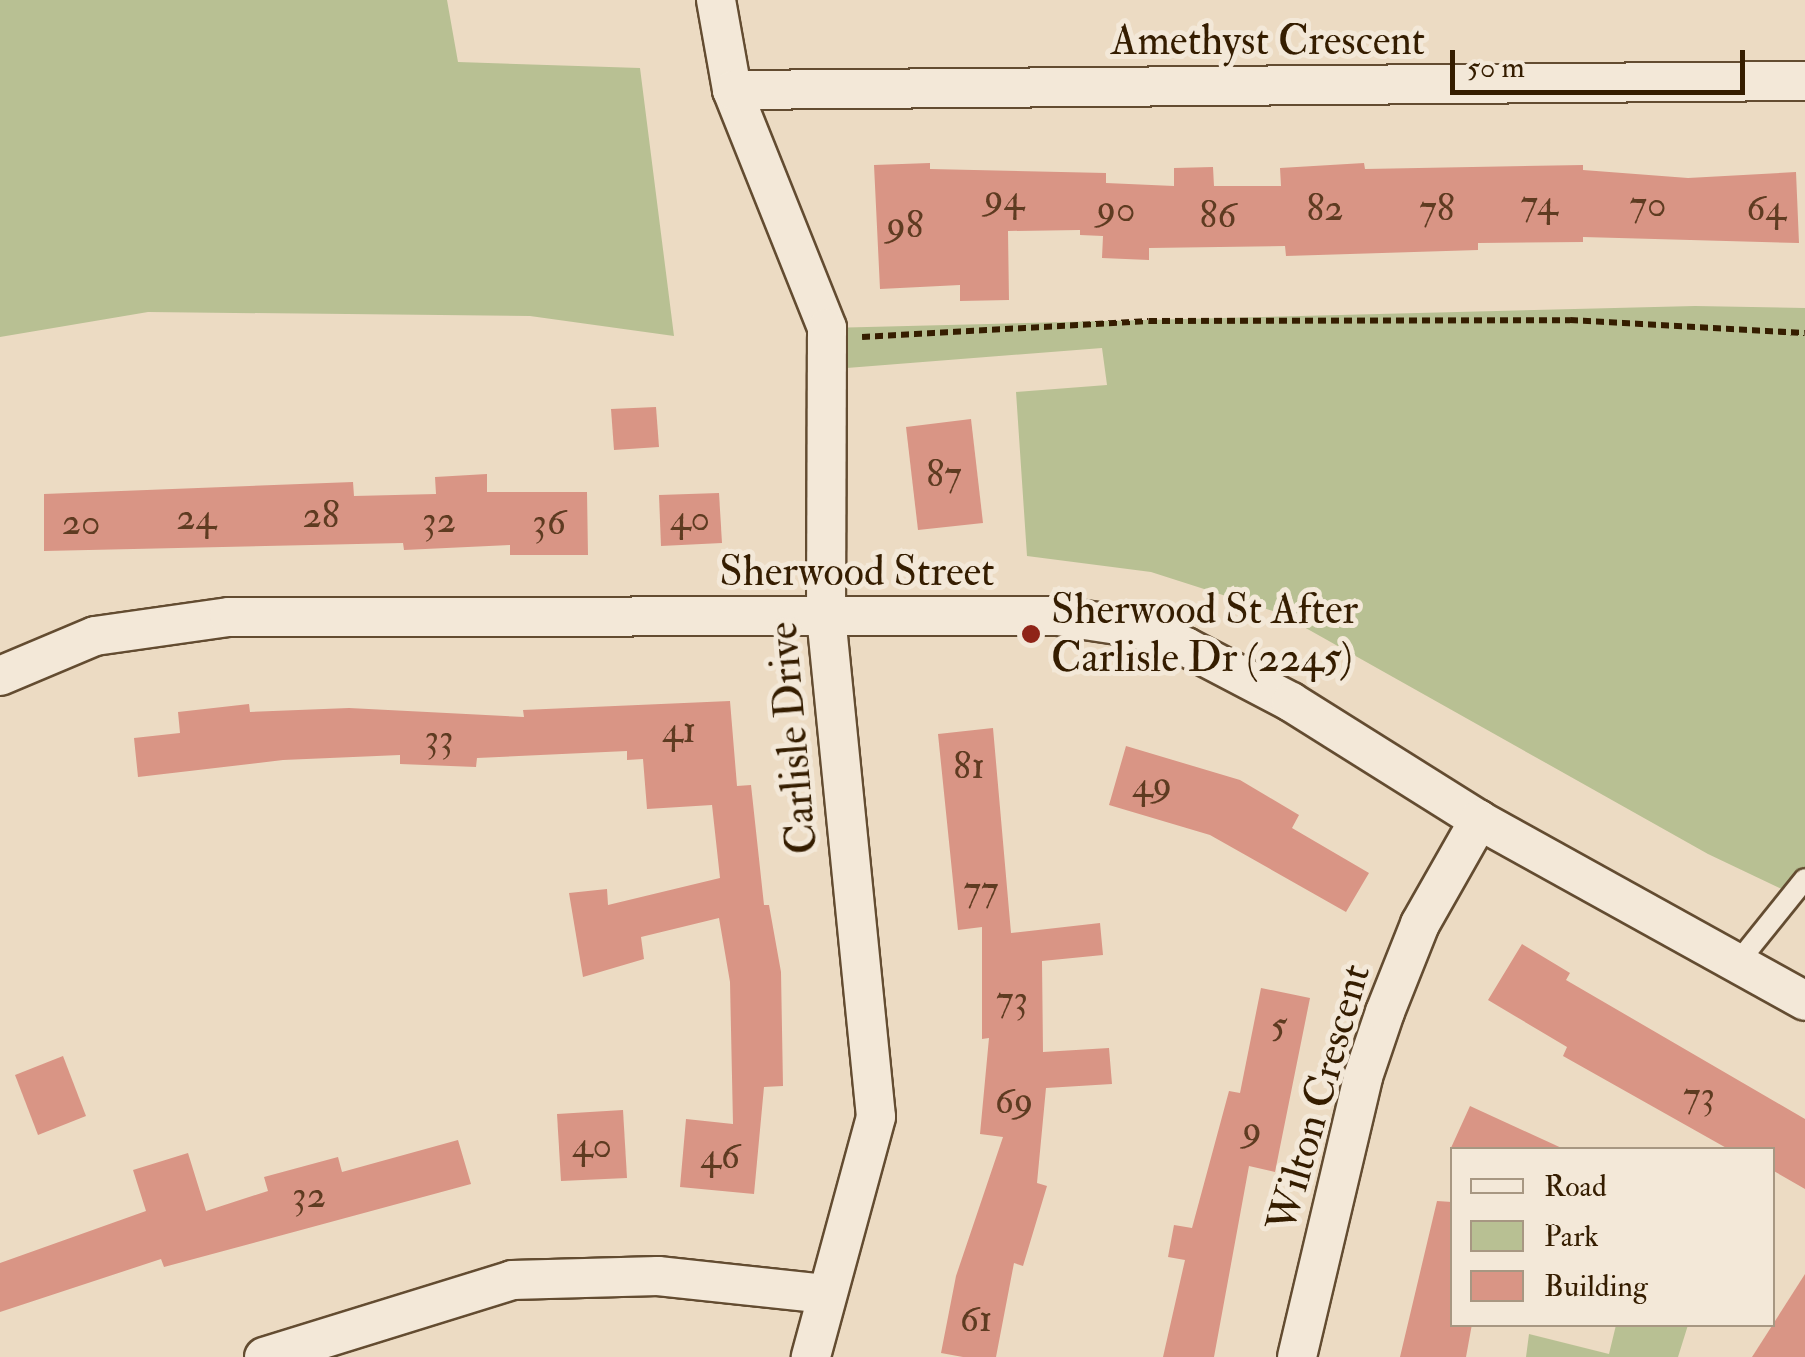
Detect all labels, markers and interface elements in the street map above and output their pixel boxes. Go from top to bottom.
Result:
street label: Amethyst Crescent [1111,16,1425,66]
scale bar [1455,30,1750,92]
text: 50 m [1467,49,1525,86]
house number: 94 [984,176,1024,222]
house number: 74 [1521,181,1557,227]
house number: 70 [1630,182,1666,228]
house number: 82 [1306,186,1344,232]
house number: 78 [1419,186,1455,232]
house number: 64 [1746,186,1786,232]
house number: 90 [1097,187,1135,233]
house number: 86 [1200,193,1236,239]
house number: 98 [886,203,924,249]
house number: 87 [926,452,962,498]
house number: 28 [302,493,340,539]
house number: 24 [176,495,216,541]
house number: 40 [670,496,710,542]
house number: 32 [422,498,456,544]
house number: 20 [62,500,100,546]
house number: 36 [532,500,566,546]
street label: Sherwood Street [719,547,995,597]
place label: Sherwood St After Carlisle Dr (2245) [1051,585,1358,684]
street label: Carlisle Drive [758,620,828,856]
marker: Sherwood St After Carlisle Dr (2245) [1020,623,1042,645]
house number: 41 [662,708,696,754]
house number: 33 [424,716,454,762]
house number: 81 [953,744,985,790]
house number: 49 [1132,763,1172,809]
house number: 77 [964,867,998,913]
street label: Wilton Crescent [1257,958,1381,1238]
house number: 73 [996,977,1028,1023]
house number: 5 [1271,1003,1287,1049]
house number: 73 [1683,1073,1715,1119]
house number: 69 [995,1079,1033,1125]
house number: 9 [1242,1108,1262,1154]
house number: 40 [572,1123,612,1169]
house number: 46 [700,1134,740,1180]
legend [1450,1147,1775,1327]
text: Road [1544,1168,1607,1205]
house number: 32 [292,1173,326,1219]
text: Park [1544,1218,1599,1255]
text: Building [1544,1268,1648,1305]
house number: 61 [960,1297,992,1343]

